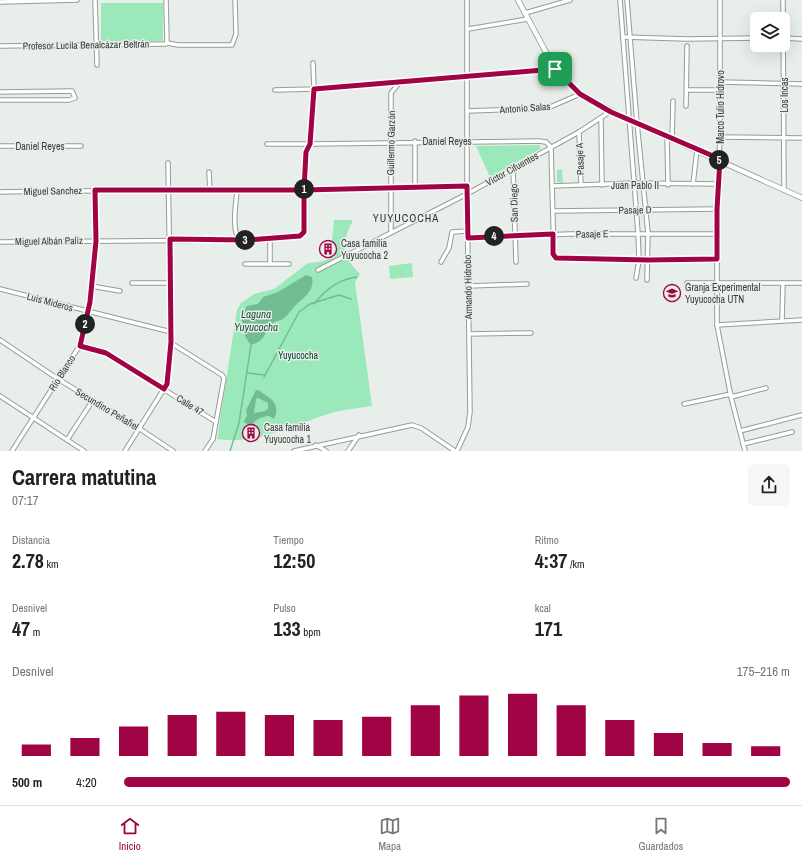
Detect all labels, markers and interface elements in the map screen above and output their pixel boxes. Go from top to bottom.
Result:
map controls [750,12,790,52]
button: layers [750,12,790,52]
street label: Profesor Lucila Benalcázar Beltrán [23,37,149,53]
pin [538,52,572,86]
icon: arrive [544,58,566,80]
street label: Marco Tulio Hidrovo [714,70,727,144]
street label: Los Incas [778,77,791,113]
street label: Antonio Salas [498,100,551,116]
street label: Guillermo Garzón [384,111,398,175]
street label: Daniel Reyes [422,135,472,148]
street label: Daniel Reyes [15,140,65,153]
street label: Pasaje A [573,142,587,175]
street label: Victor Cifuentes [483,149,541,189]
pin: 5 [709,150,729,170]
text: 5 [716,153,722,167]
pin: 1 [294,179,314,199]
street label: Juan Pablo II [611,179,659,192]
text: 1 [301,182,307,196]
street label: San Diego [507,183,521,222]
street label: Miguel Sanchez [23,184,83,198]
street label: Pasaje D [618,203,652,217]
district label: YUYUCOCHA [373,211,439,225]
pin: 4 [484,226,504,246]
street label: Pasaje E [575,227,609,241]
text: 4 [491,229,497,243]
pin: 3 [235,230,255,250]
text: 3 [242,233,248,247]
street label: Miguel Albán Paliz [15,234,83,248]
place label: Casa familia Yuyucocha 2 [341,237,388,262]
building icon: Casa familia Yuyucocha 2 [318,239,338,259]
street label: Armando Hidrobo [461,254,475,320]
place label: Granja Experimental Yuyucocha UTN [685,281,760,306]
school or university icon: Granja Experimental Yuyucocha UTN [662,283,682,303]
street label: Luis Mideros [25,290,75,314]
water label: Laguna Yuyucocha [234,307,278,334]
pin: 2 [75,314,95,334]
text: 2 [82,317,88,331]
park label: Yuyucocha [278,349,318,362]
street label: Río Blanco [46,352,78,393]
street label: Secundino Peñafiel [73,385,141,433]
street label: Calle 47 [174,392,207,419]
place label: Casa familia Yuyucocha 1 [264,421,311,446]
building icon: Casa familia Yuyucocha 1 [241,423,261,443]
text: Carrera matutina [12,462,156,492]
button: share [748,464,790,506]
text: 07:17 [12,492,39,509]
text: Distancia [12,533,50,547]
text: Tiempo [273,533,304,547]
text: Ritmo [535,533,559,547]
text: 2.78 [12,547,44,574]
text: 12:50 [273,547,315,574]
text: 4:37 [535,547,567,574]
text: km [44,557,58,571]
text: /km [567,557,585,571]
text: Desnivel [12,601,47,615]
text: Pulso [273,601,296,615]
text: kcal [535,601,551,615]
text: 47 [12,615,30,642]
text: 133 [273,615,301,642]
text: 171 [535,615,562,642]
text: m [30,625,40,639]
text: bpm [301,625,321,639]
text: Desnivel [12,663,53,680]
text: 175–216 m [737,663,790,680]
text: 500 m [12,774,42,791]
text: 4:20 [76,774,97,791]
tab: Inicio [119,815,141,853]
tab: Mapa [378,815,401,853]
tab: Guardados [639,815,683,853]

